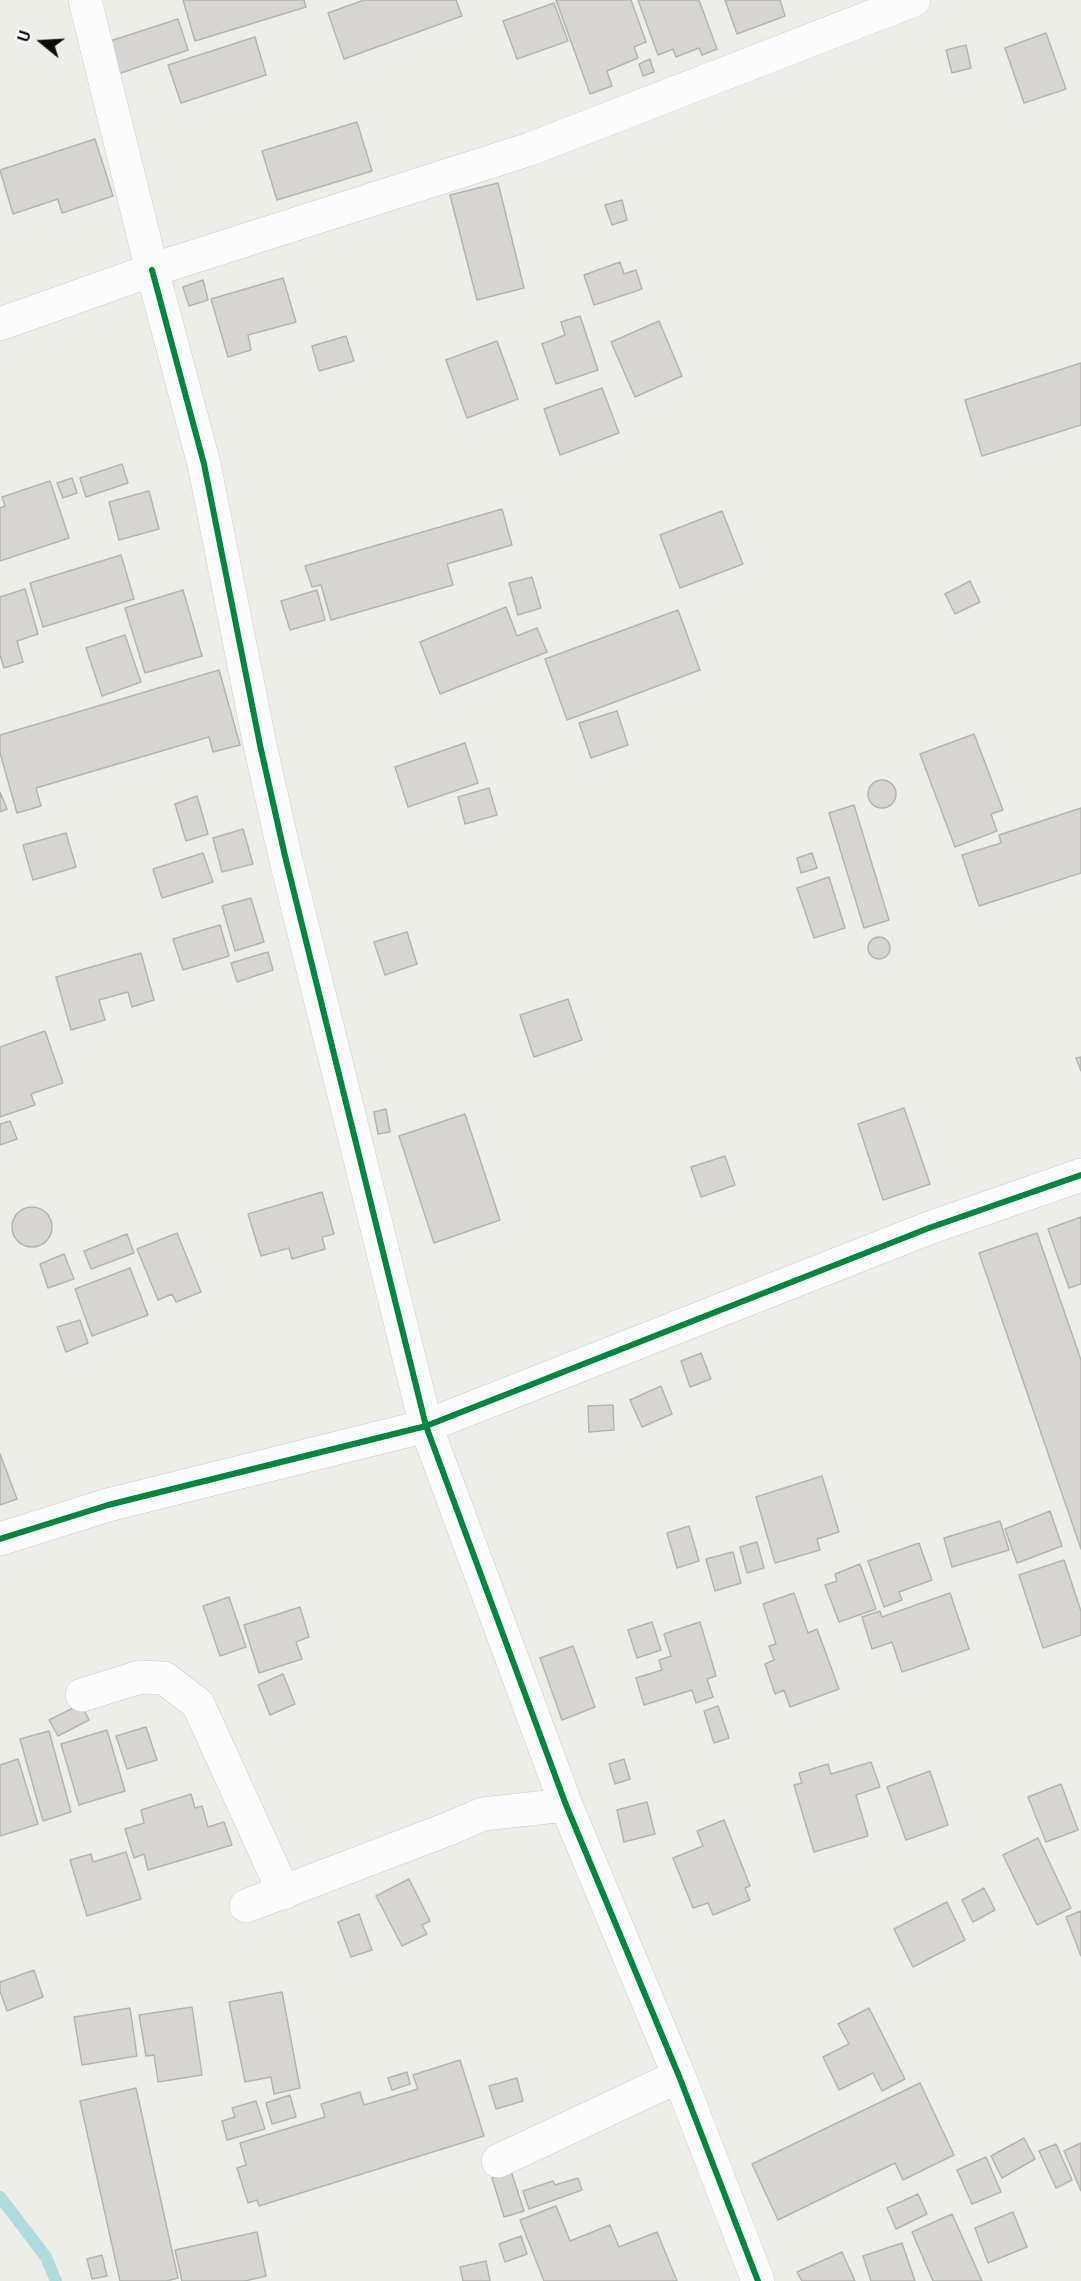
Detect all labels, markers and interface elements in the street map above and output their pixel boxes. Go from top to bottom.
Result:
north arrow [12,12,72,72]
text: U [14,28,35,44]

